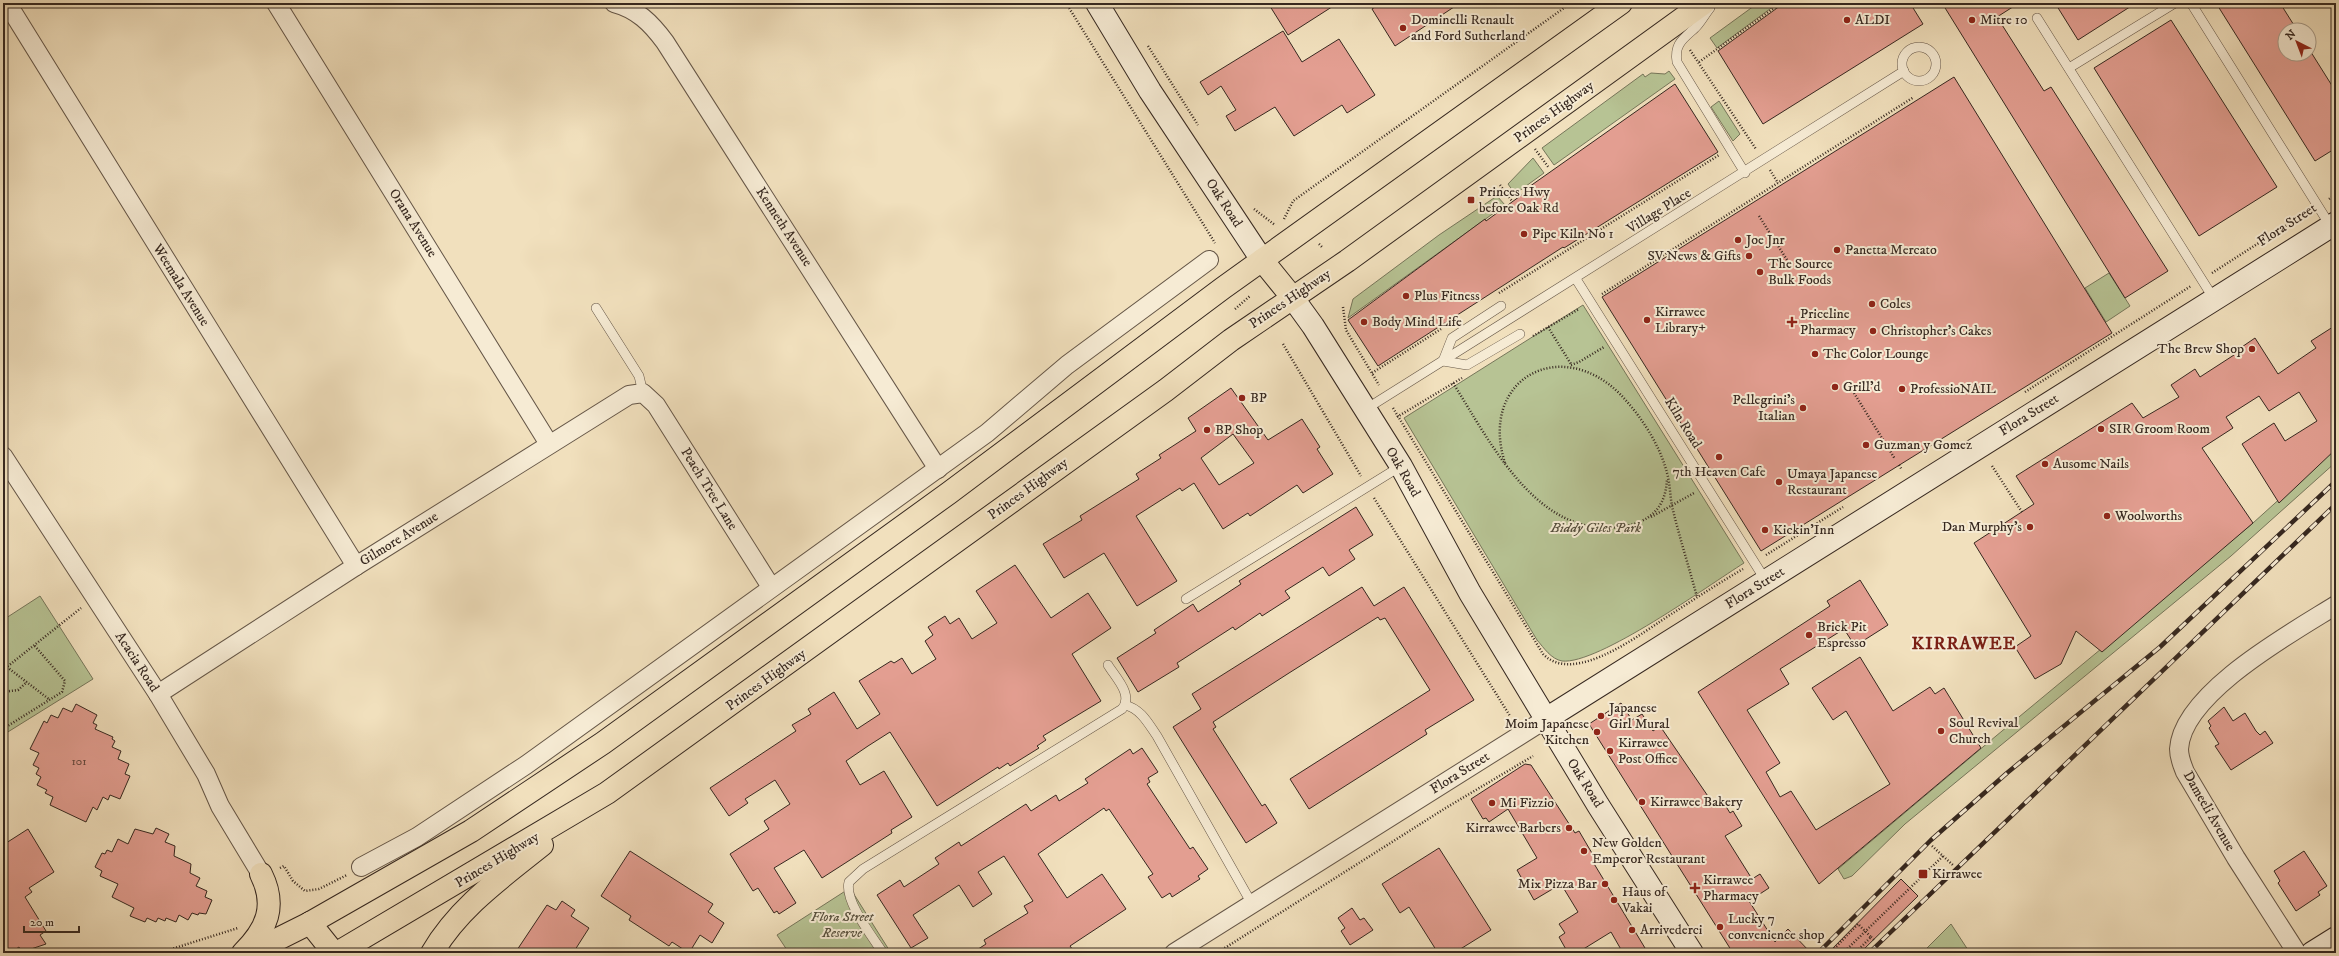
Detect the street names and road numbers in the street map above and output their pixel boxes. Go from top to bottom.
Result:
street label: Princes Highway [1510,77,1598,147]
street label: Oak Road [1202,175,1246,231]
street label: Kenneth Avenue [752,184,816,270]
street label: Village Place [1623,184,1695,238]
street label: Orana Avenue [385,185,441,261]
street label: Flora Street [2254,199,2320,251]
street label: Weemala Avenue [148,240,214,330]
street label: Princes Highway [1246,265,1335,333]
street label: Flora Street [1996,389,2063,440]
street label: Kiln Road [1660,394,1706,452]
street label: Peach Tree Lane [676,444,742,534]
street label: Oak Road [1382,444,1425,500]
street label: Princes Highway [984,454,1072,524]
street label: Gilmore Avenue [356,508,442,570]
street label: Flora Street [1722,562,1789,613]
street label: Acacia Road [111,628,163,696]
street label: Princes Highway [722,645,810,715]
street label: Flora Street [1427,747,1494,798]
street label: Oak Road [1563,755,1607,811]
street label: Dameeli Avenue [2179,768,2239,854]
street label: Princes Highway [452,828,542,892]

